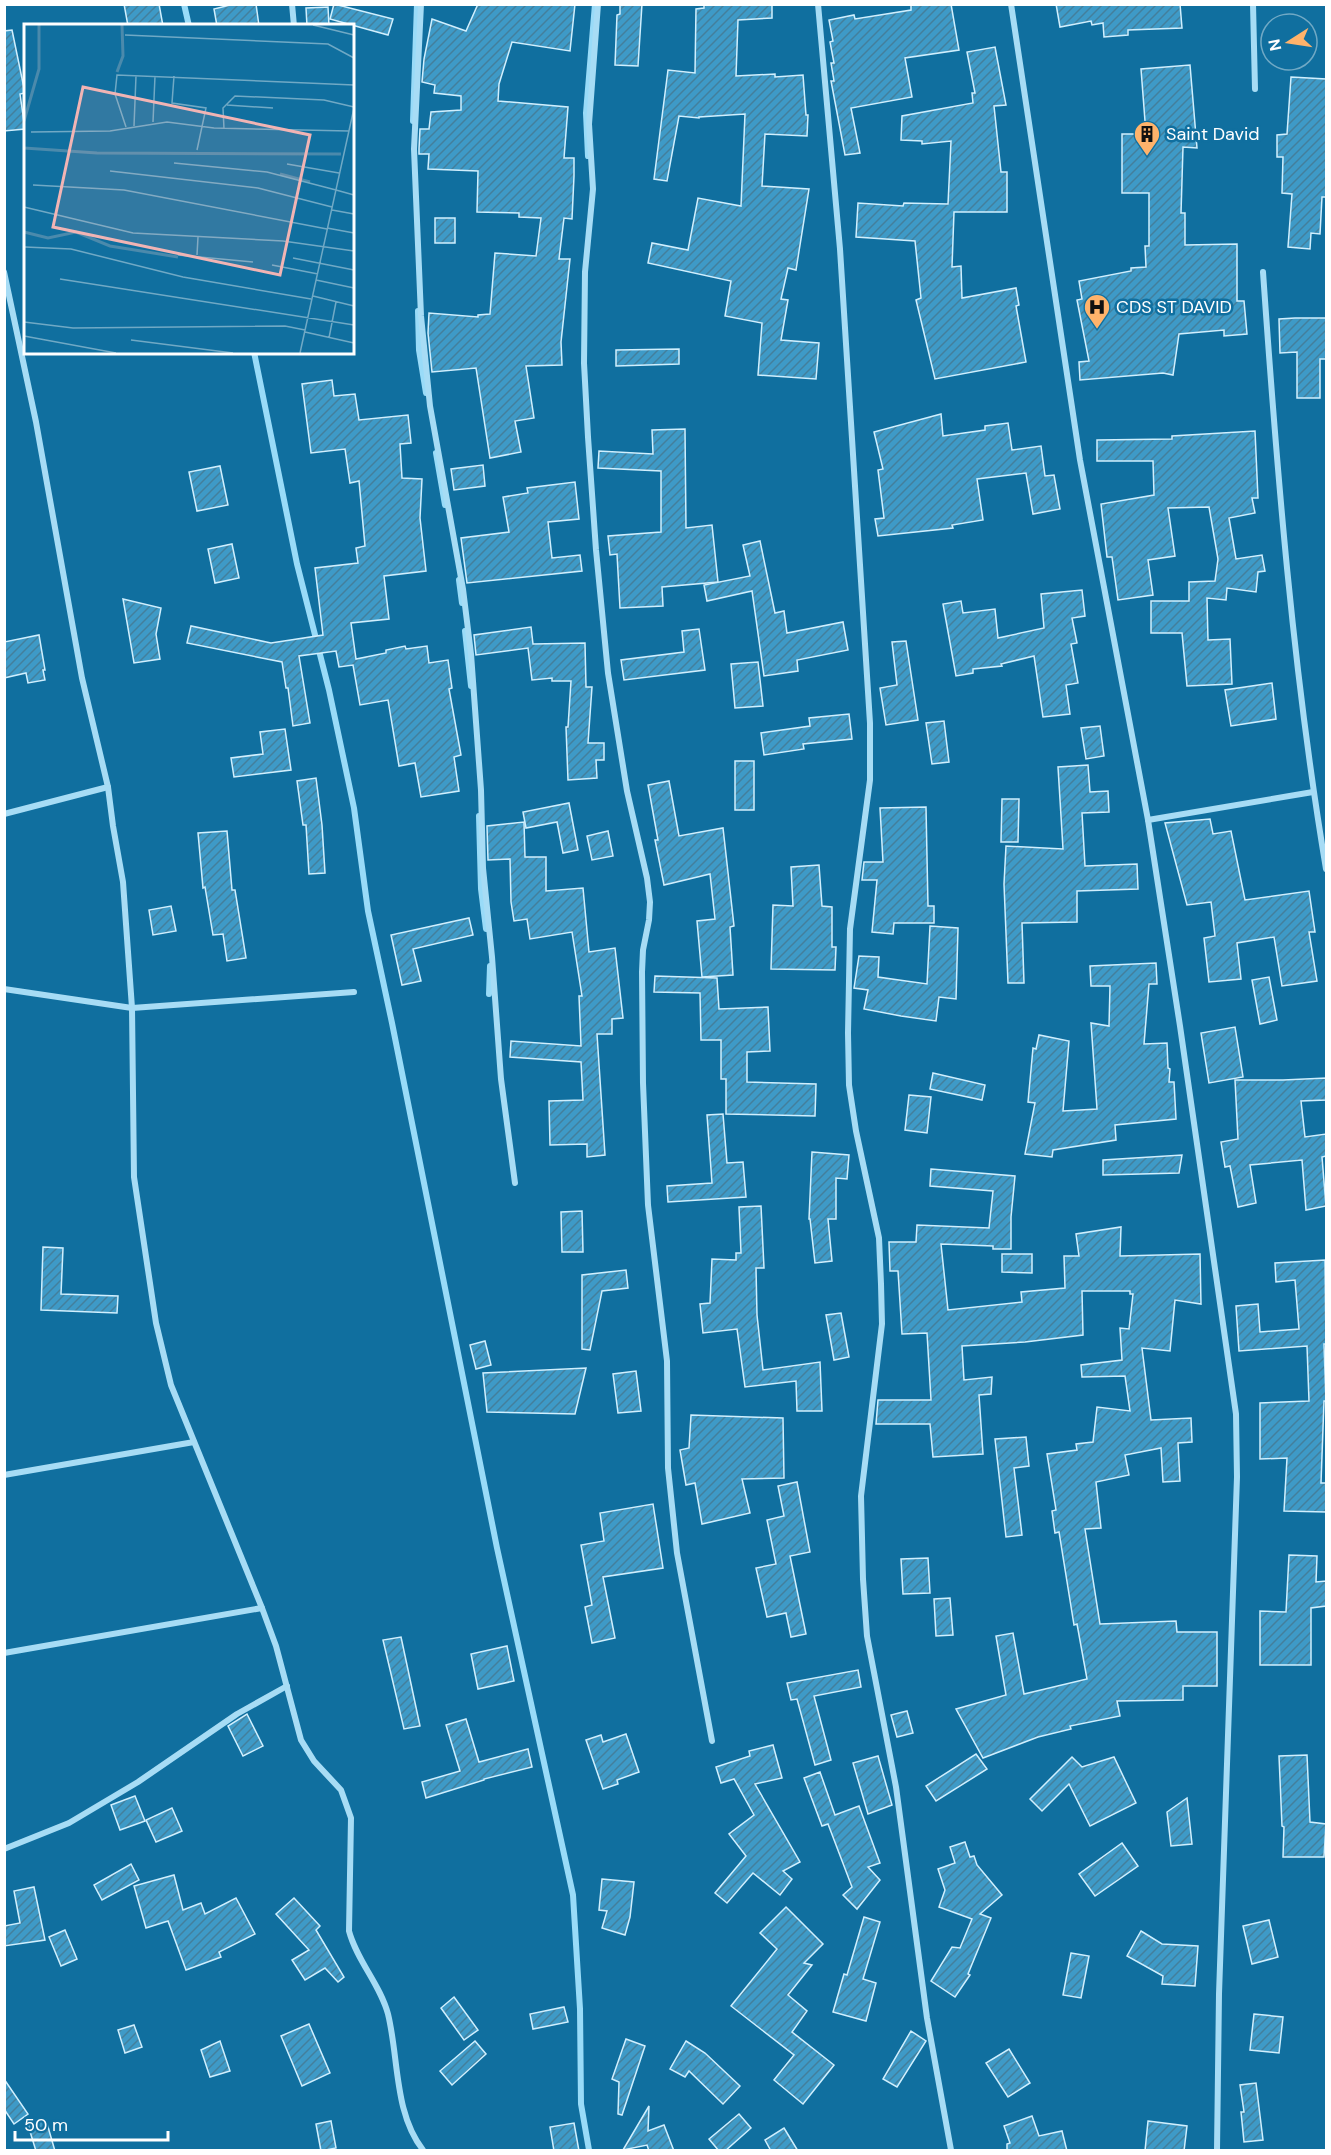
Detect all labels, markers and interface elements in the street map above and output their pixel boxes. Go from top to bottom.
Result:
north arrow [1259,12,1319,72]
inset map [24,24,354,354]
text: N [1263,37,1286,53]
building icon: Saint David [1132,119,1162,157]
place label: Saint David [1166,122,1260,146]
hospital icon: CDS ST DAVID [1082,292,1112,330]
place label: CDS ST DAVID [1116,295,1232,319]
scale bar [15,2104,168,2142]
text: 50 m [24,2113,68,2137]

